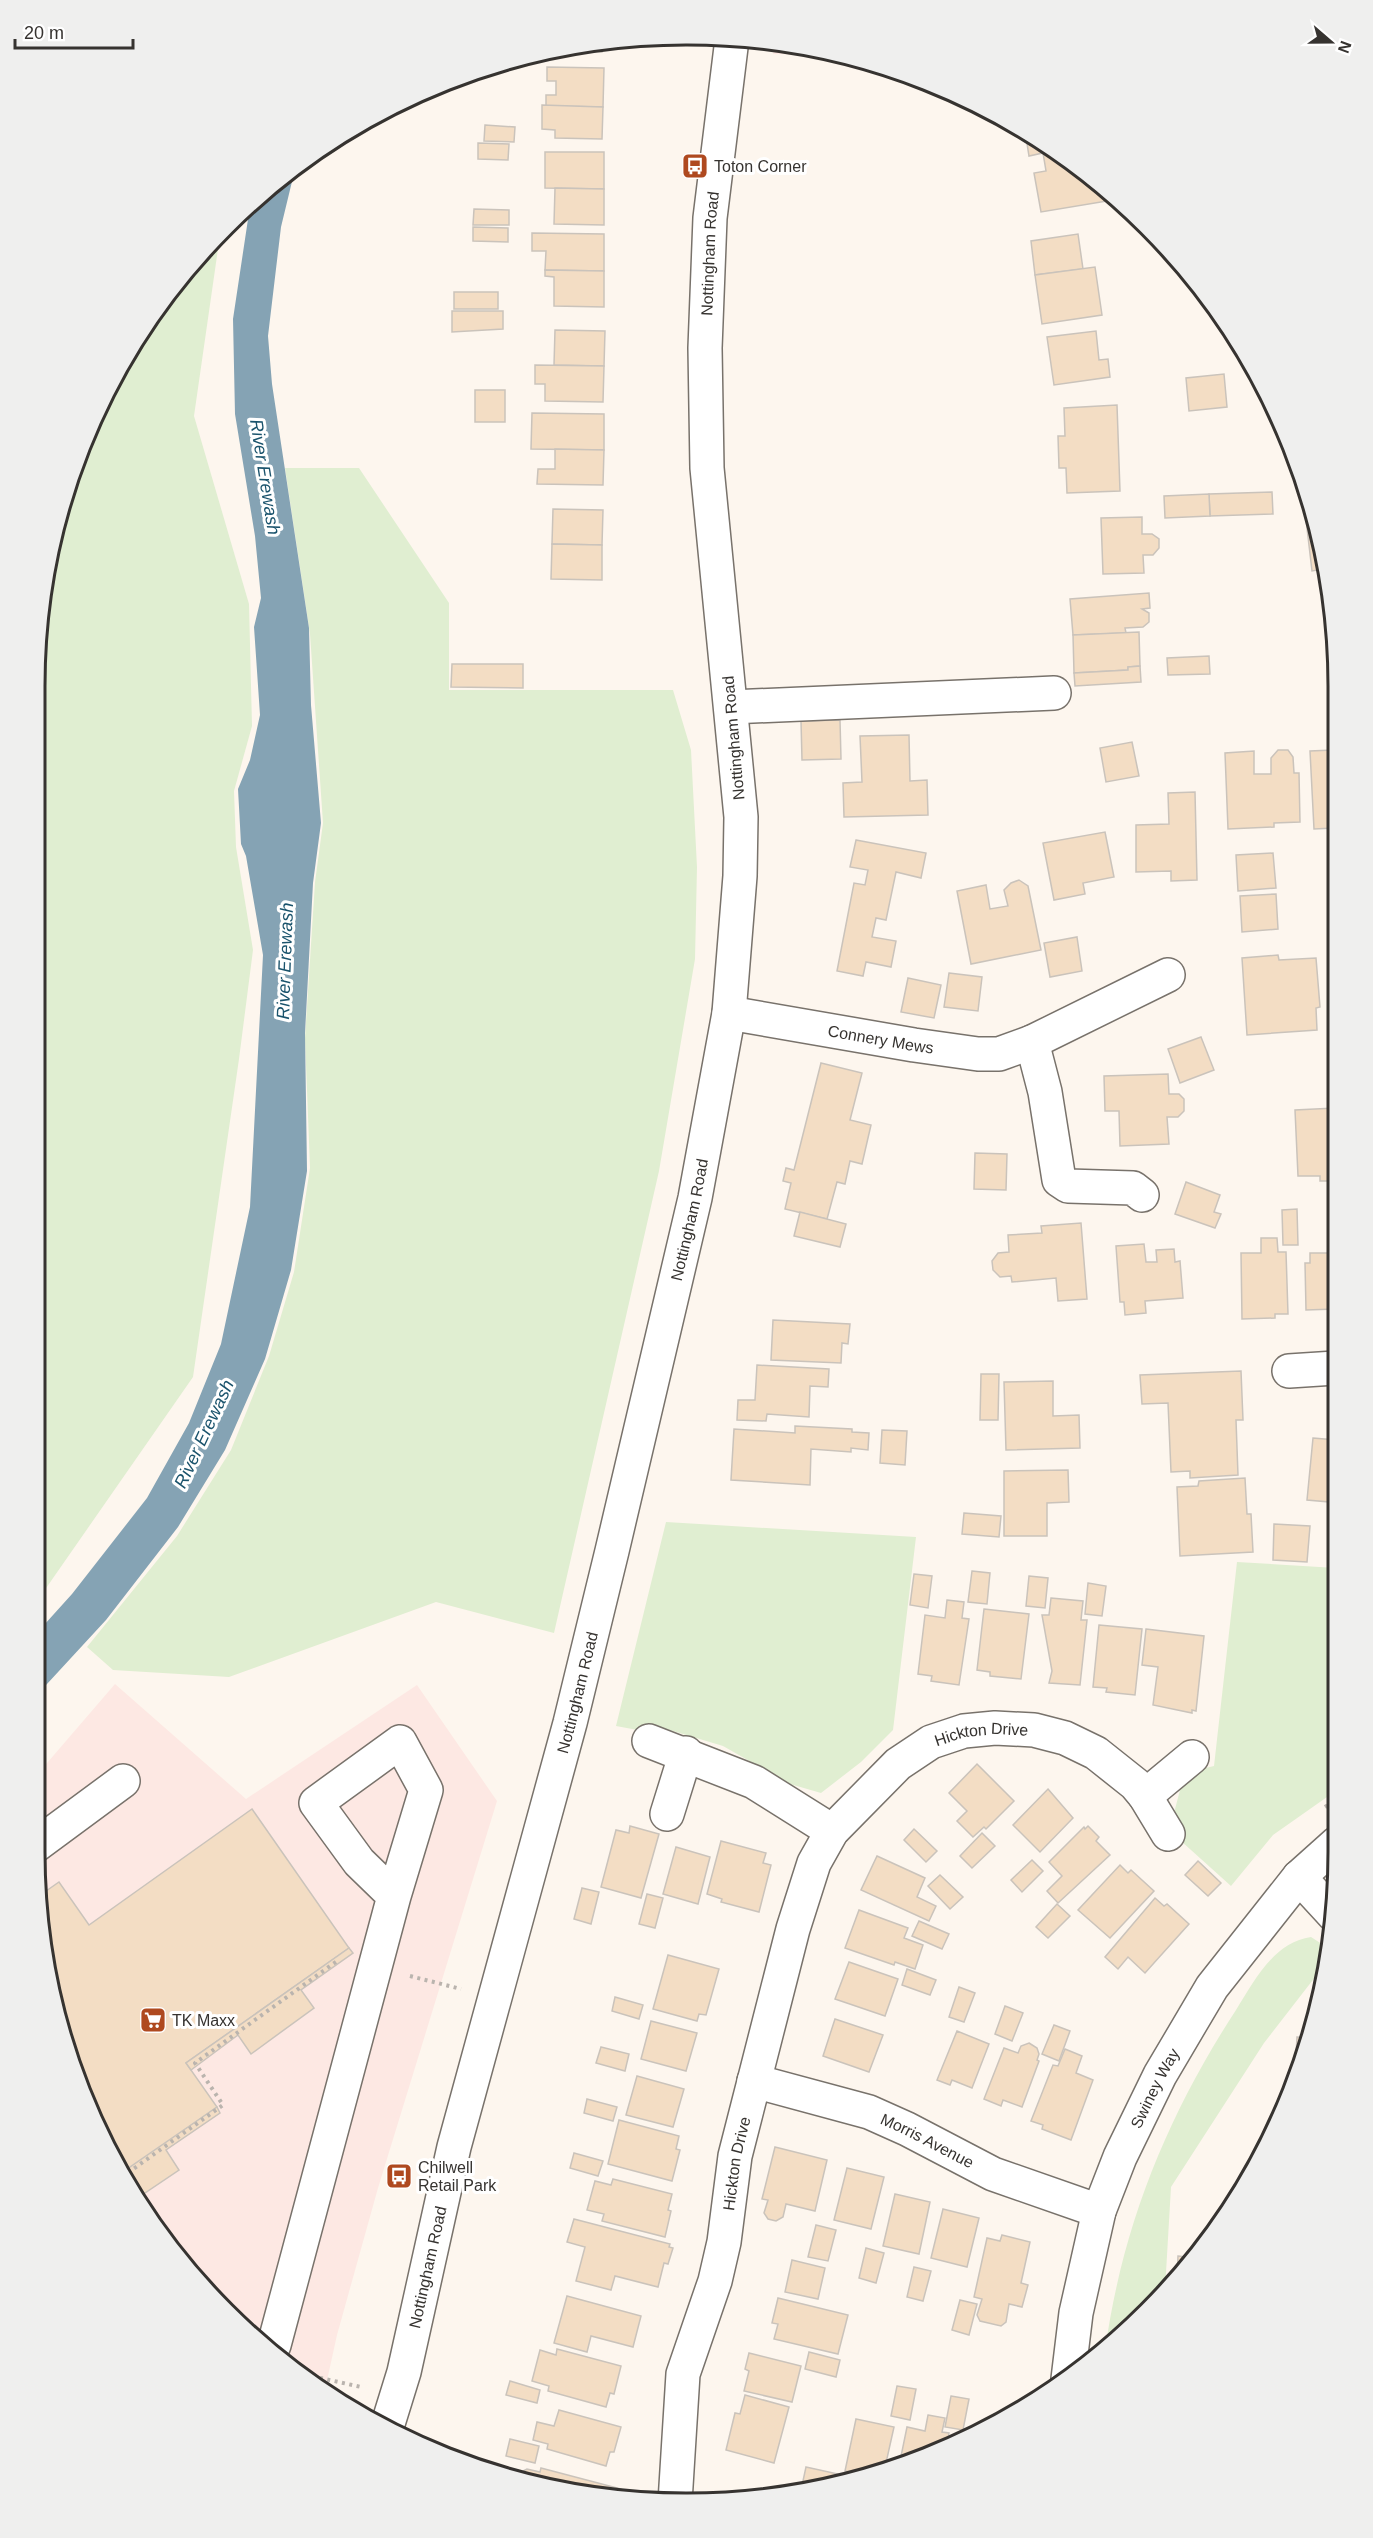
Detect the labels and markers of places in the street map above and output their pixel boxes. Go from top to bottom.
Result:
bus stop icon: Toton Corner [680,151,710,181]
place label: Toton Corner [714,158,807,175]
supermarket icon: TK Maxx [138,2005,168,2035]
place label: TK Maxx [172,2012,235,2029]
place label: Chilwell Retail Park [418,2159,497,2194]
bus stop icon: Chilwell Retail Park [384,2161,414,2191]

